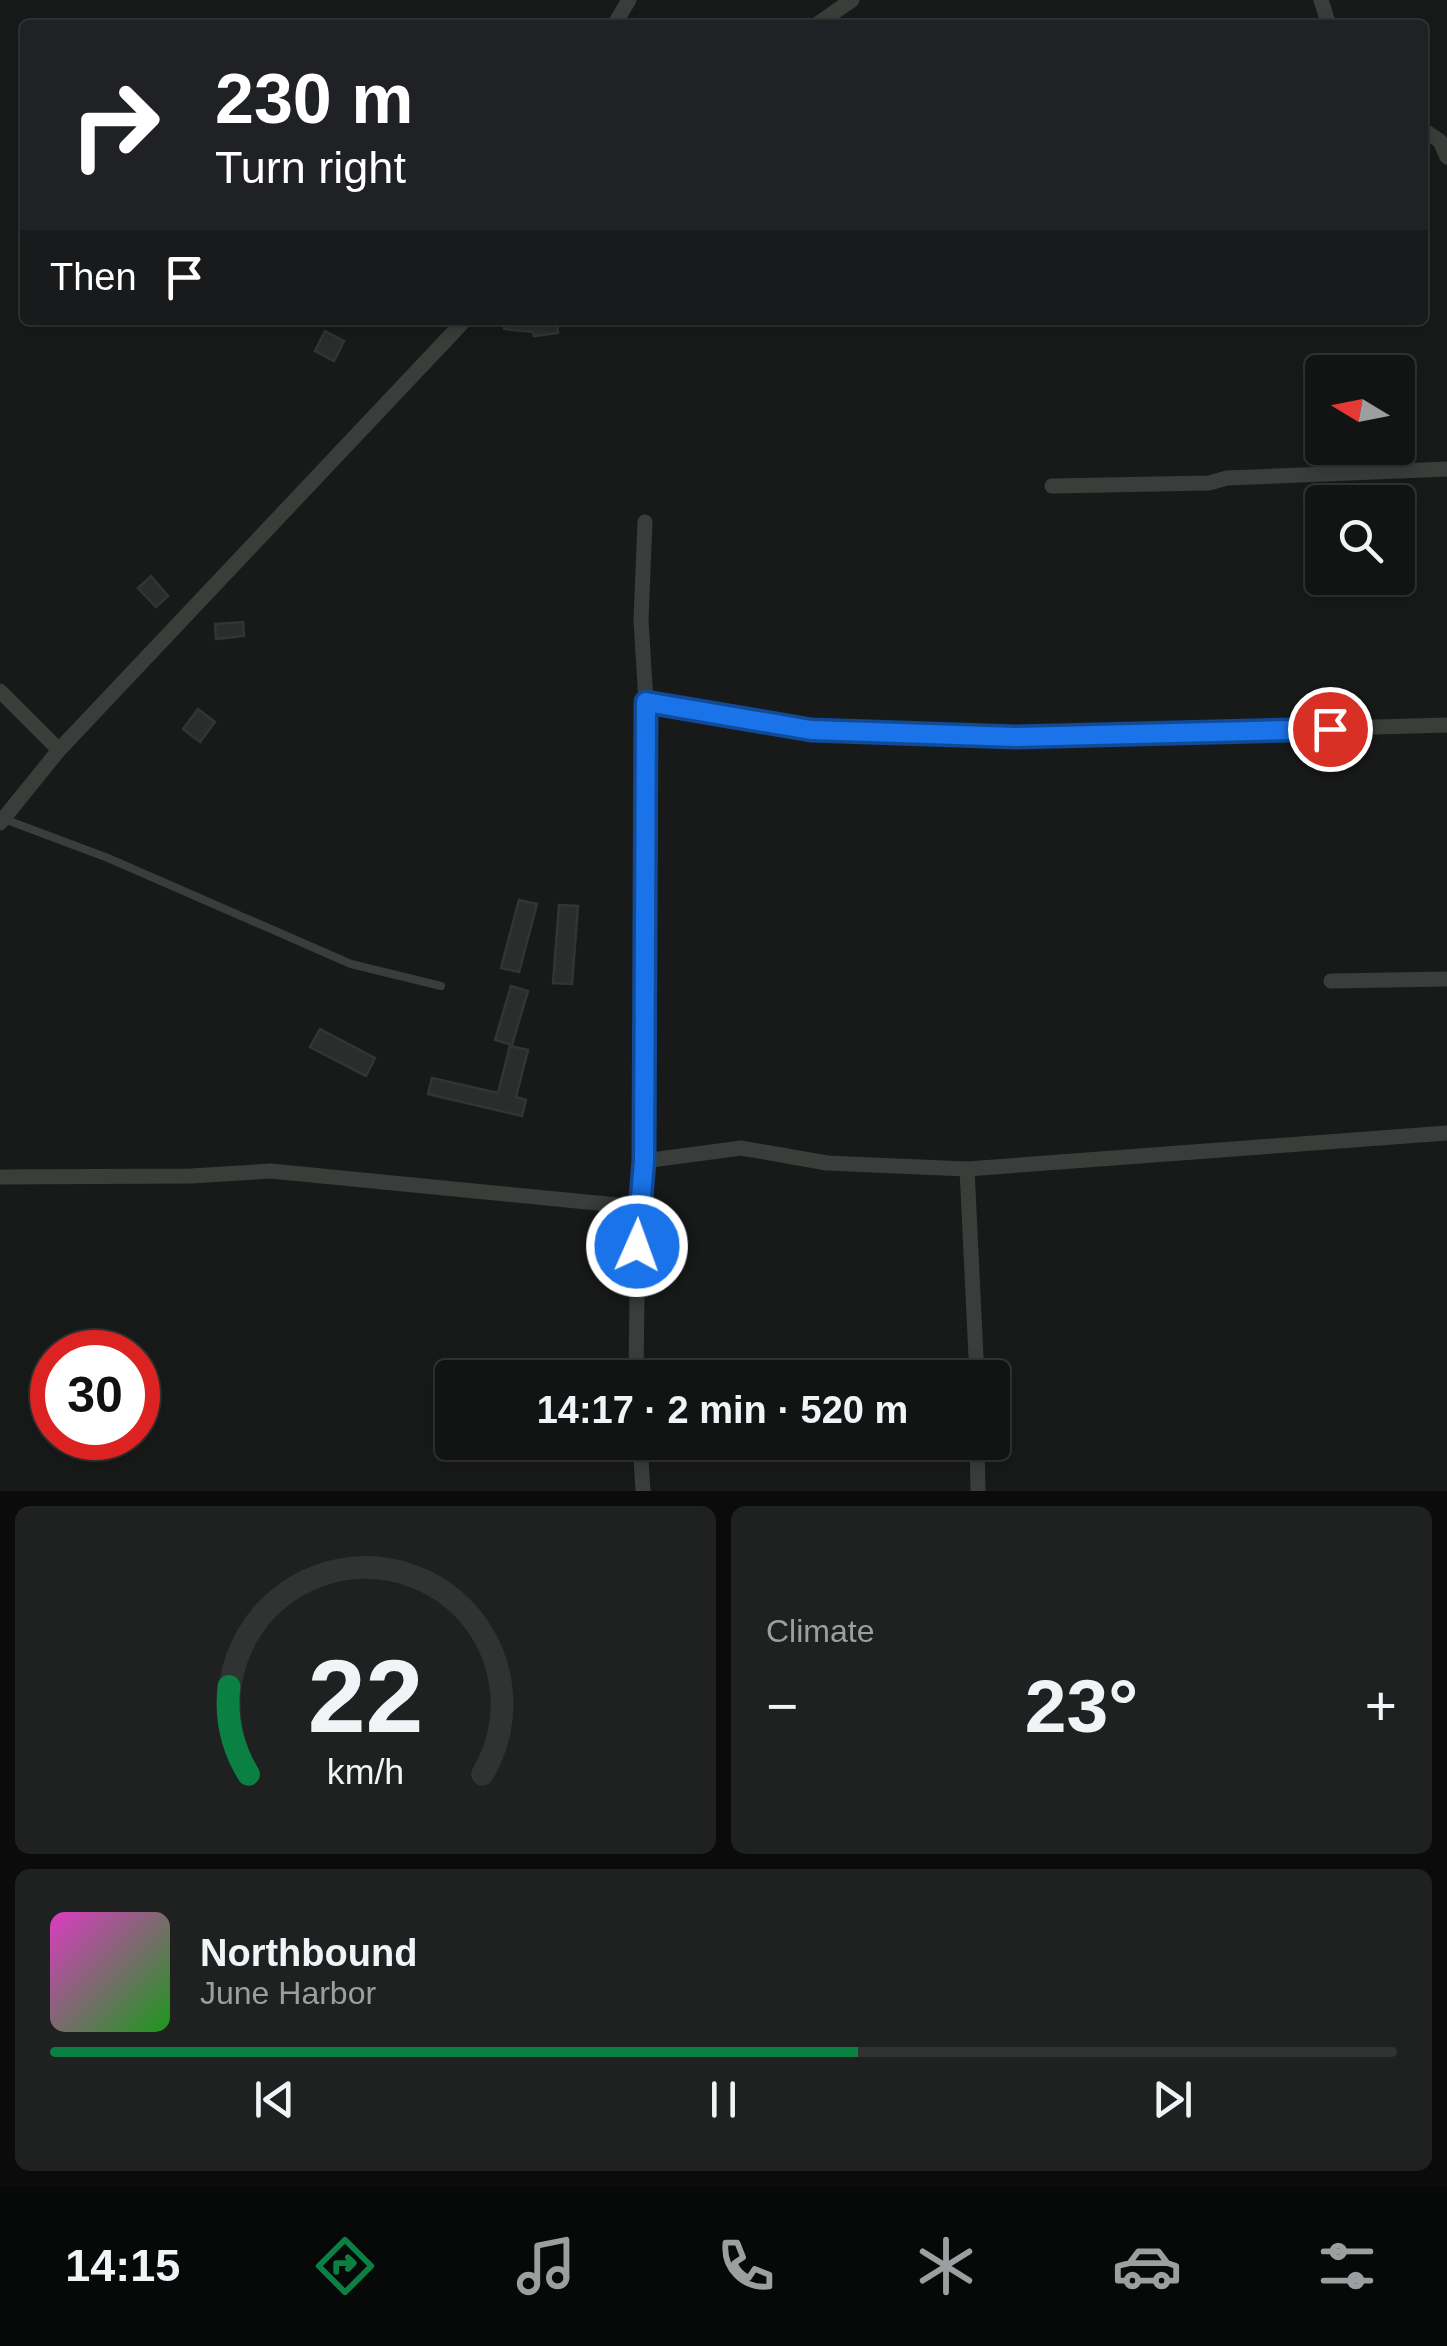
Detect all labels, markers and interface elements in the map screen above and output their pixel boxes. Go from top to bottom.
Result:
icon: right [50,60,180,190]
text: 230 m [215,60,413,138]
text: Turn right [215,142,406,193]
icon: arrive [157,250,212,305]
text: Then [50,256,137,298]
north arrow [1305,355,1415,465]
map controls [1305,355,1415,595]
button: search [1305,485,1415,595]
pin [1288,687,1373,772]
icon: arrive [1303,702,1358,757]
position arrow [585,1194,689,1298]
speed limit sign: 30 [30,1330,160,1460]
text: 14:17 · 2 min · 520 m [537,1389,908,1431]
text: Climate [766,1613,874,1649]
text: 22 [308,1638,423,1754]
text: 23° [1025,1664,1138,1748]
text: − [766,1675,798,1737]
text: + [1365,1675,1397,1737]
text: km/h [327,1752,404,1792]
text: Northbound [200,1932,417,1974]
text: June Harbor [200,1975,376,2011]
icon: previous [247,2072,302,2127]
icon: pause [696,2072,751,2127]
icon: next [1145,2072,1200,2127]
icon: directions [310,2231,380,2301]
icon: music [511,2231,581,2301]
icon: phone [711,2231,781,2301]
icon: climate [911,2231,981,2301]
icon: car [1112,2231,1182,2301]
icon: filters [1312,2231,1382,2301]
text: 14:15 [65,2240,180,2291]

